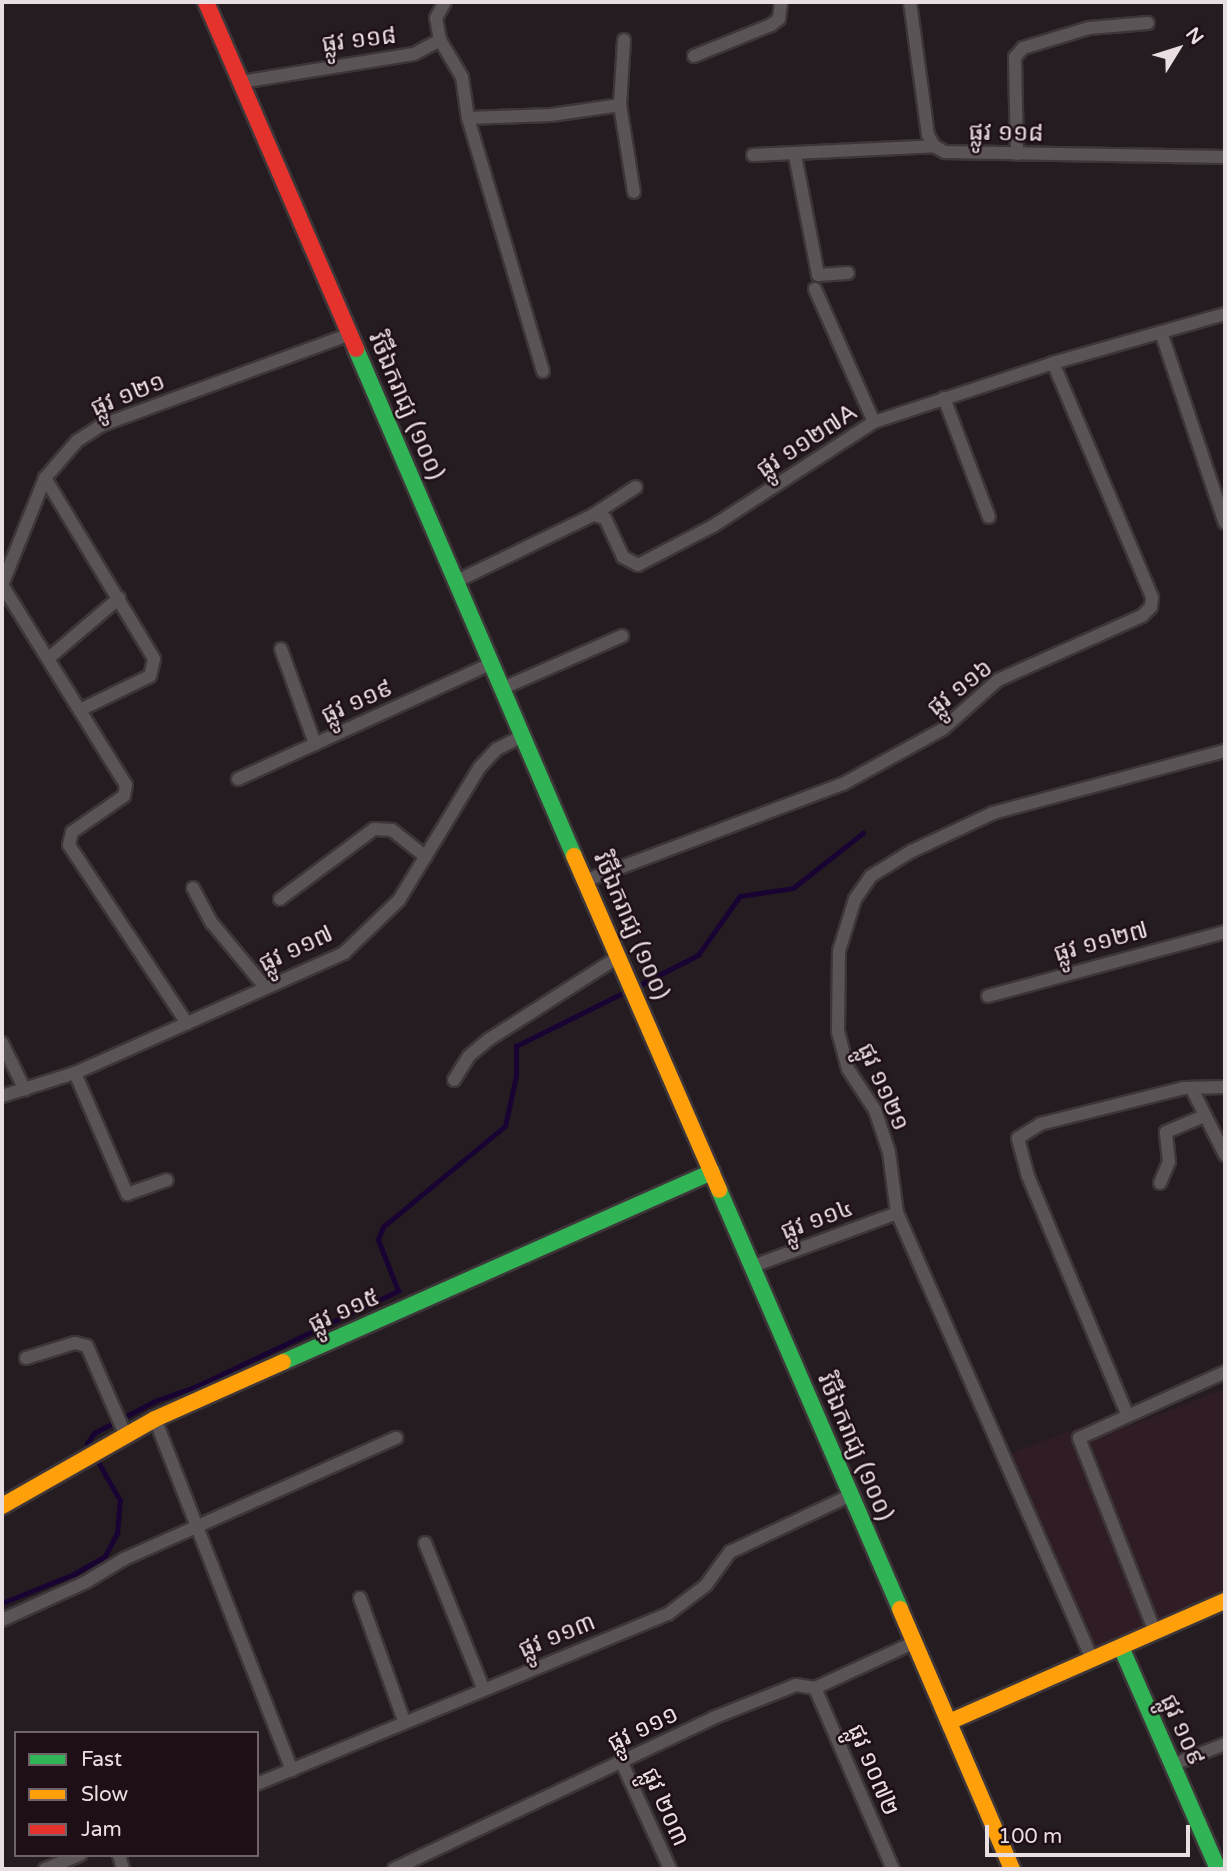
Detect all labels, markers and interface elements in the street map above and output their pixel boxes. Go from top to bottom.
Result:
north arrow [1143,14,1213,84]
street label: ផ្លូវ ១១៨ [320,21,398,59]
text: N [1181,23,1208,49]
street label: ផ្លូវ ១១៨ [968,118,1044,148]
street label: វិថីឯករាជ្យ (១០០) [362,328,450,484]
street label: ផ្លូវ ១២១ [87,367,169,423]
street label: ផ្លូវ ១១២៧A [751,398,863,484]
street label: ផ្លូវ ១១៦ [922,654,998,722]
street label: ផ្លូវ ១១៩ [317,674,397,730]
street label: វិថីឯករាជ្យ (១០០) [587,848,675,1004]
street label: ផ្លូវ ១១២៧ [1051,916,1151,968]
street label: ផ្លូវ ១១៧ [254,919,338,979]
street label: ផ្លូវ ១១២១ [851,1039,915,1135]
street label: ផ្លូវ ១១៤ [777,1194,857,1246]
street label: ផ្លូវ ១១៥ [304,1283,384,1339]
street label: វិថីឯករាជ្យ (១០០) [811,1369,899,1525]
street label: ផ្លូវ ១១៣ [514,1608,600,1664]
street label: ផ្លូវ ១០៩ [1154,1690,1210,1770]
street label: ផ្លូវ ១១១ [603,1700,683,1758]
street label: ផ្លូវ ១០៧២ [841,1720,905,1820]
legend [14,1731,259,1857]
text: Fast [81,1747,122,1772]
street label: ផ្លូវ ២០៣ [635,1763,695,1851]
text: Slow [81,1782,128,1807]
scale bar [989,1812,1194,1856]
text: Jam [81,1817,122,1842]
text: 100 m [998,1824,1062,1849]

